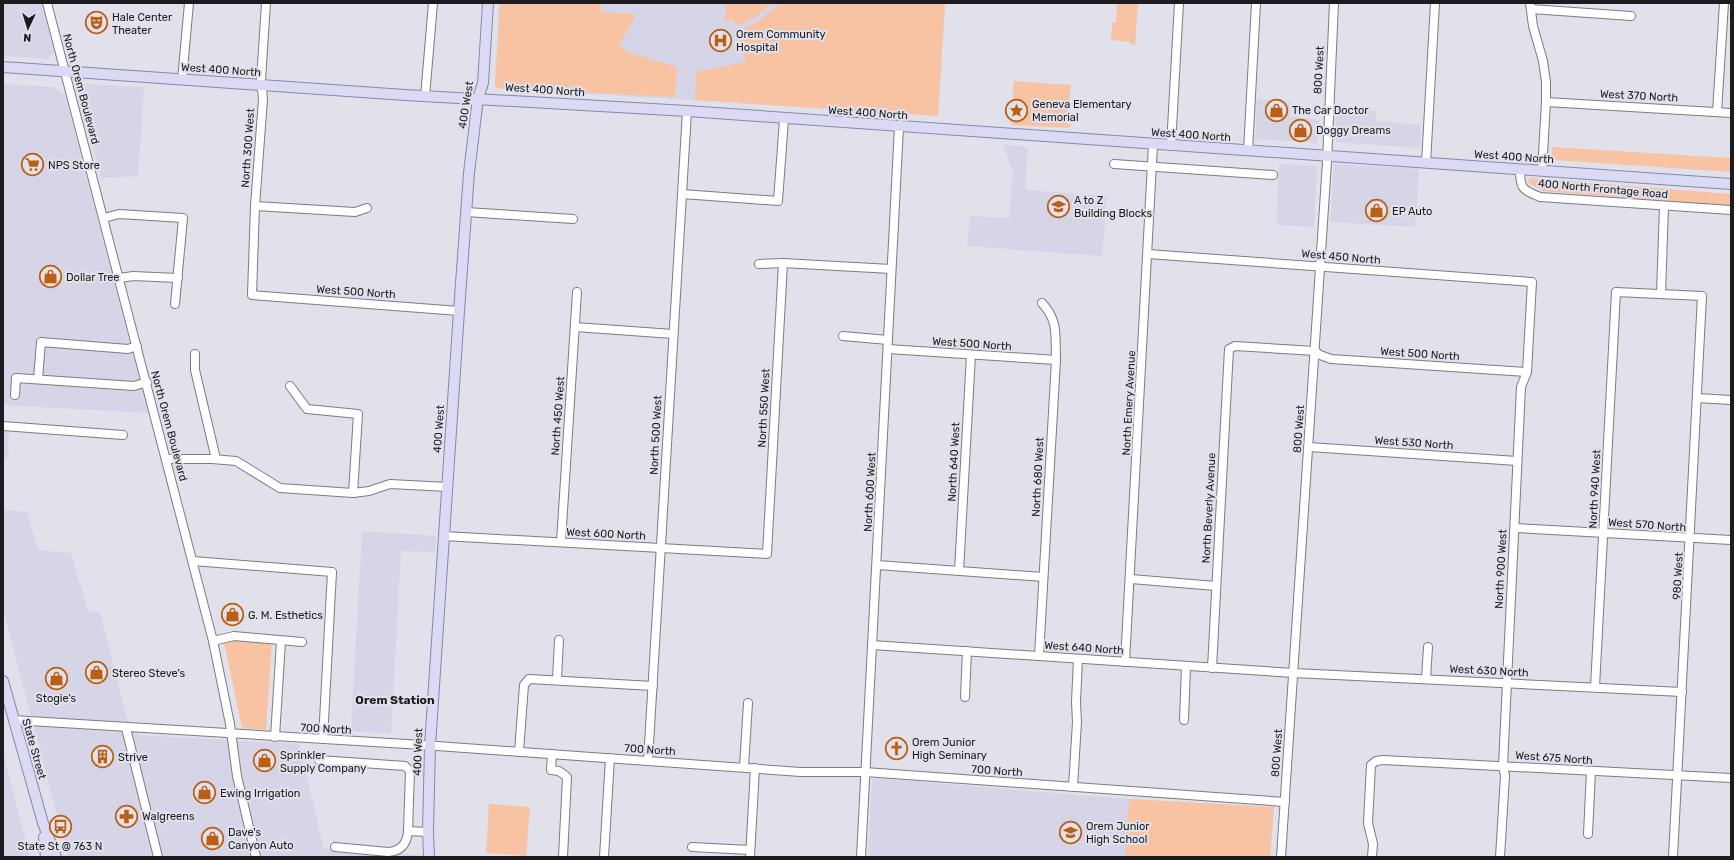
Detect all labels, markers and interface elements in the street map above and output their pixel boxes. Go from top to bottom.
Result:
north arrow [8,8,48,48]
theatre icon: Hale Center Theater [83,10,109,36]
place label: Hale Center Theater [112,11,173,37]
hospital icon: Orem Community Hospital [707,27,733,53]
place label: Orem Community Hospital [736,28,826,54]
text: N [23,31,32,44]
street label: North Orem Boulevard [60,33,102,145]
street label: 800 West [1311,45,1327,94]
street label: West 400 North [181,61,261,79]
street label: 400 West [456,80,476,130]
street label: West 400 North [505,81,585,99]
street label: West 370 North [1600,87,1678,105]
place icon: Geneva Elementary Memorial [1004,97,1030,123]
shop icon: The Car Doctor [1264,97,1290,123]
place label: Geneva Elementary Memorial [1032,98,1132,124]
street label: West 400 North [828,104,908,122]
place label: The Car Doctor [1292,104,1369,117]
street label: North 300 West [239,107,257,188]
shop icon: Doggy Dreams [1287,117,1313,143]
place label: Doggy Dreams [1316,124,1391,137]
street label: West 400 North [1151,126,1231,144]
street label: West 400 North [1474,148,1554,166]
supermarket icon: NPS Store [20,152,46,178]
place label: NPS Store [48,159,100,172]
street label: 400 North Frontage Road [1537,177,1669,201]
school or university icon: A to Z Building Blocks [1045,193,1071,219]
place label: A to Z Building Blocks [1074,194,1152,220]
shop icon: EP Auto [1363,198,1389,224]
place label: EP Auto [1392,205,1432,218]
street label: West 450 North [1301,247,1381,267]
shop icon: Dollar Tree [37,264,63,290]
place label: Dollar Tree [66,271,120,284]
street label: West 500 North [316,283,396,301]
street label: West 500 North [932,335,1012,353]
street label: West 500 North [1380,345,1460,363]
street label: North Emery Avenue [1120,350,1138,456]
street label: North 550 West [755,367,773,448]
street label: North Orem Boulevard [148,370,190,482]
street label: North 450 West [549,375,567,456]
street label: North 500 West [647,394,665,475]
street label: 400 West [431,404,447,453]
street label: 800 West [1291,404,1307,453]
street label: North 640 West [945,421,963,502]
street label: West 530 North [1374,434,1454,452]
street label: North 680 West [1029,436,1047,517]
street label: North 940 West [1586,448,1604,529]
street label: North 600 West [861,451,879,532]
street label: North Beverly Avenue [1200,452,1218,564]
street label: West 570 North [1607,516,1687,534]
street label: West 600 North [566,525,646,543]
street label: North 900 West [1492,528,1510,609]
street label: 980 West [1670,551,1686,600]
shop icon: G. M. Esthetics [220,602,246,628]
place label: G. M. Esthetics [248,609,323,622]
street label: West 640 North [1044,639,1124,657]
shop icon: Stereo Steve's [83,660,109,686]
street label: West 630 North [1449,662,1529,680]
shop icon: Stogie's [43,665,69,691]
place label: Stereo Steve's [112,667,186,680]
place label: Stogie's [36,692,77,705]
district label: Orem Station [355,693,435,707]
street label: State Street [19,717,49,781]
street label: 700 North [300,721,352,737]
street label: 400 West [411,727,425,776]
street label: 800 West [1269,728,1285,777]
church icon: Orem Junior High Seminary [883,735,909,761]
place label: Orem Junior High Seminary [912,736,987,762]
street label: 700 North [624,742,676,758]
building icon: Strive [90,744,116,770]
shop icon: Sprinkler Supply Company [252,748,278,774]
place label: Sprinkler Supply Company [280,749,366,775]
street label: West 675 North [1515,749,1593,767]
place label: Strive [118,751,148,764]
street label: 700 North [971,763,1023,779]
shop icon: Ewing Irrigation [192,780,218,806]
place label: Ewing Irrigation [220,787,301,800]
pharmacy icon: Walgreens [114,803,140,829]
place label: Walgreens [142,810,195,823]
bus stop icon: State St @ 763 N [47,813,73,839]
school or university icon: Orem Junior High School [1057,819,1083,845]
place label: Orem Junior High School [1086,820,1150,846]
shop icon: Dave's Canyon Auto [200,825,226,851]
place label: Dave's Canyon Auto [228,826,294,852]
place label: State St @ 763 N [18,840,102,853]

